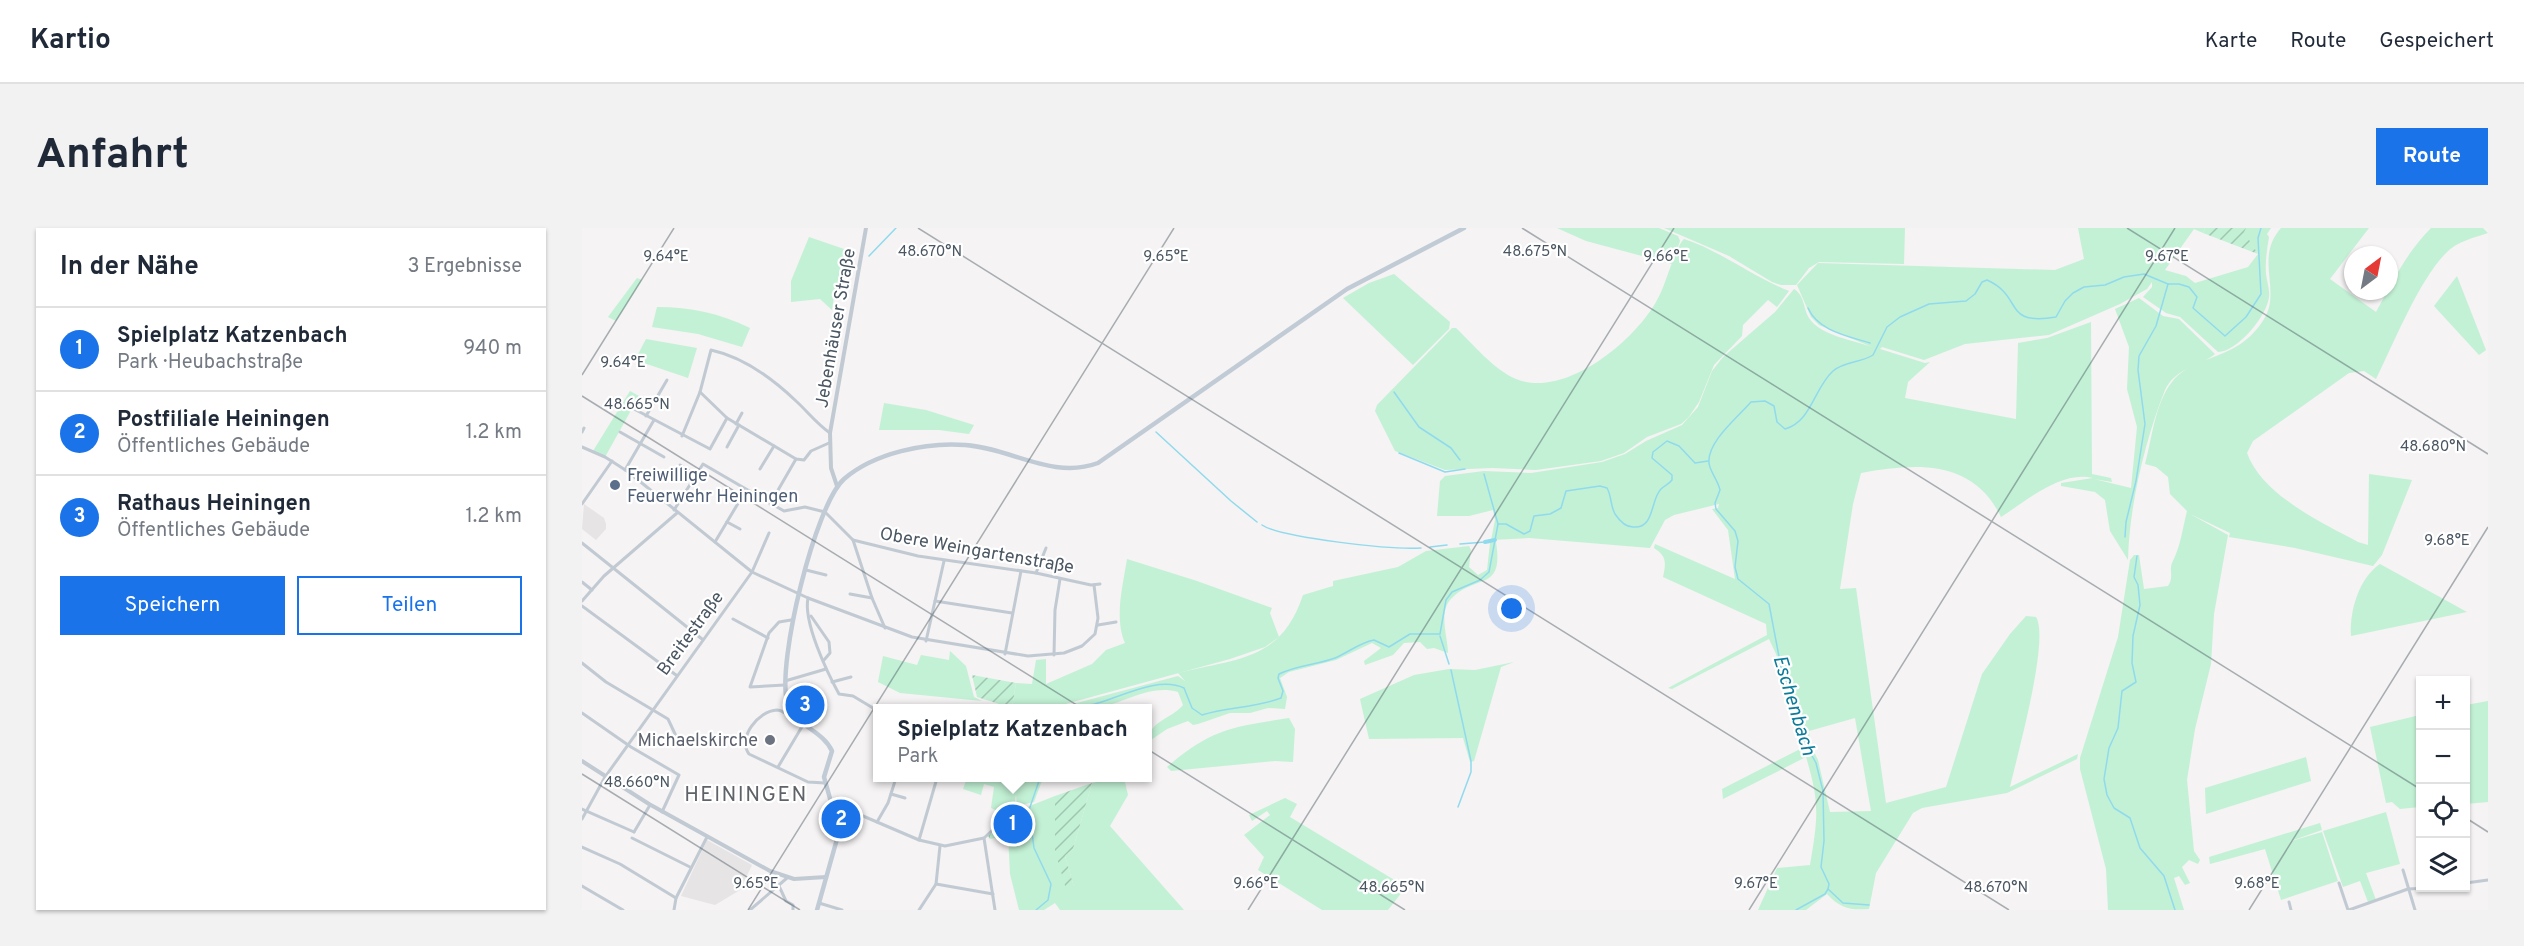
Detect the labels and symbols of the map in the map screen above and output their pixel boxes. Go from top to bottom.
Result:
text: 48.670°N [898,243,962,262]
text: 48.675°N [1503,243,1567,262]
north arrow [2344,246,2398,300]
street label: Jebenhäuser Straße [811,247,862,410]
text: 9.64°E [643,248,689,267]
text: 9.65°E [1143,248,1189,267]
text: 9.66°E [1643,248,1689,267]
text: 9.67°E [2145,248,2189,267]
text: 9.64°E [600,354,646,373]
text: 48.665°N [604,396,670,415]
text: 48.680°N [2400,438,2466,457]
place label: Freiwillige Feuerwehr Heiningen [627,465,798,509]
marker: Freiwillige Feuerwehr Heiningen [608,478,622,492]
street label: Obere Weingartenstraße [878,523,1076,580]
text: 9.68°E [2424,532,2470,551]
street label: Breitestraße [653,587,730,681]
your location [1497,594,1526,623]
water label: Eschenbach [1765,652,1821,759]
pin: 3 [786,682,824,728]
place label: Michaelskirche [637,730,758,753]
marker: Michaelskirche [763,733,777,747]
text: 48.660°N [604,774,670,793]
district label: HEININGEN [684,782,808,809]
pin: 2 [822,796,860,842]
pin: 1 [994,802,1032,846]
text: 9.65°E [733,875,779,894]
text: 9.66°E [1233,875,1279,894]
text: 9.67°E [1734,875,1778,894]
text: 9.68°E [2234,875,2280,894]
text: 48.665°N [1359,879,1425,898]
text: 48.670°N [1964,879,2028,898]

